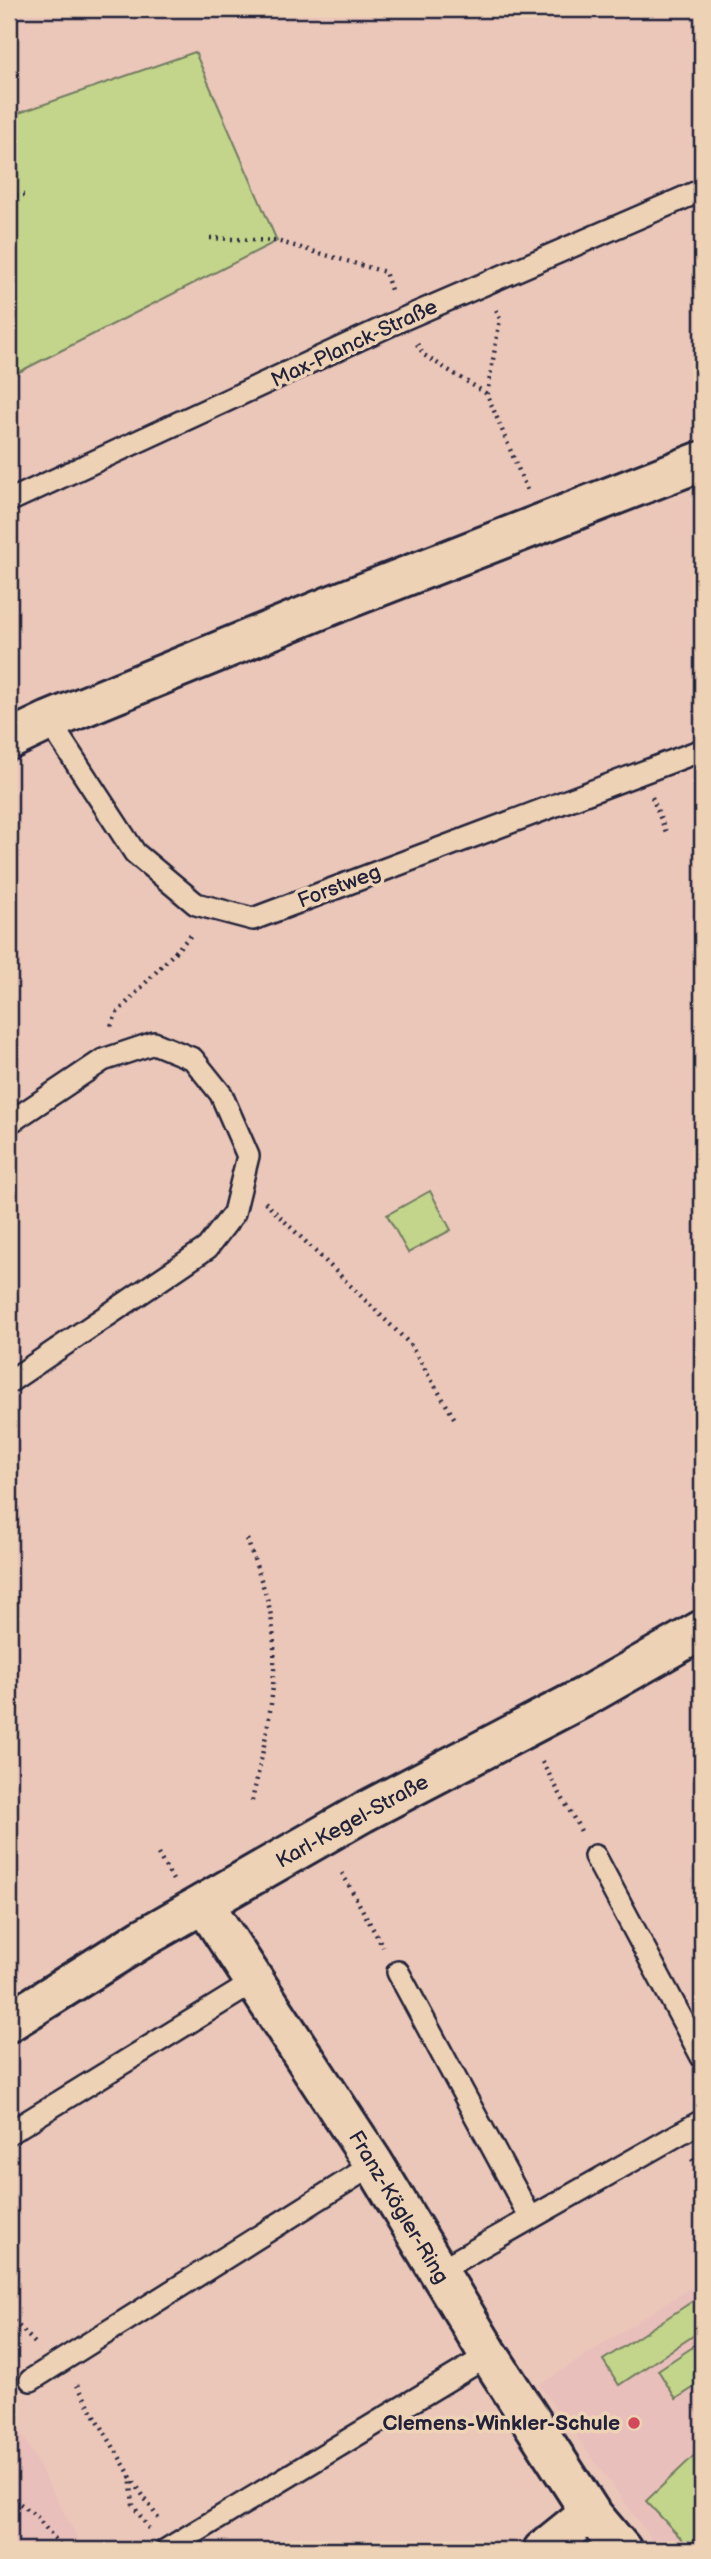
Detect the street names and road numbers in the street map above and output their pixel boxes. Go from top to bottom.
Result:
street label: Max-Planck-Straße [267,294,441,393]
street label: Forstweg [294,859,384,914]
street label: Karl-Kegel-Straße [272,1769,433,1874]
street label: Franz-Kögler-Ring [343,2126,454,2288]

